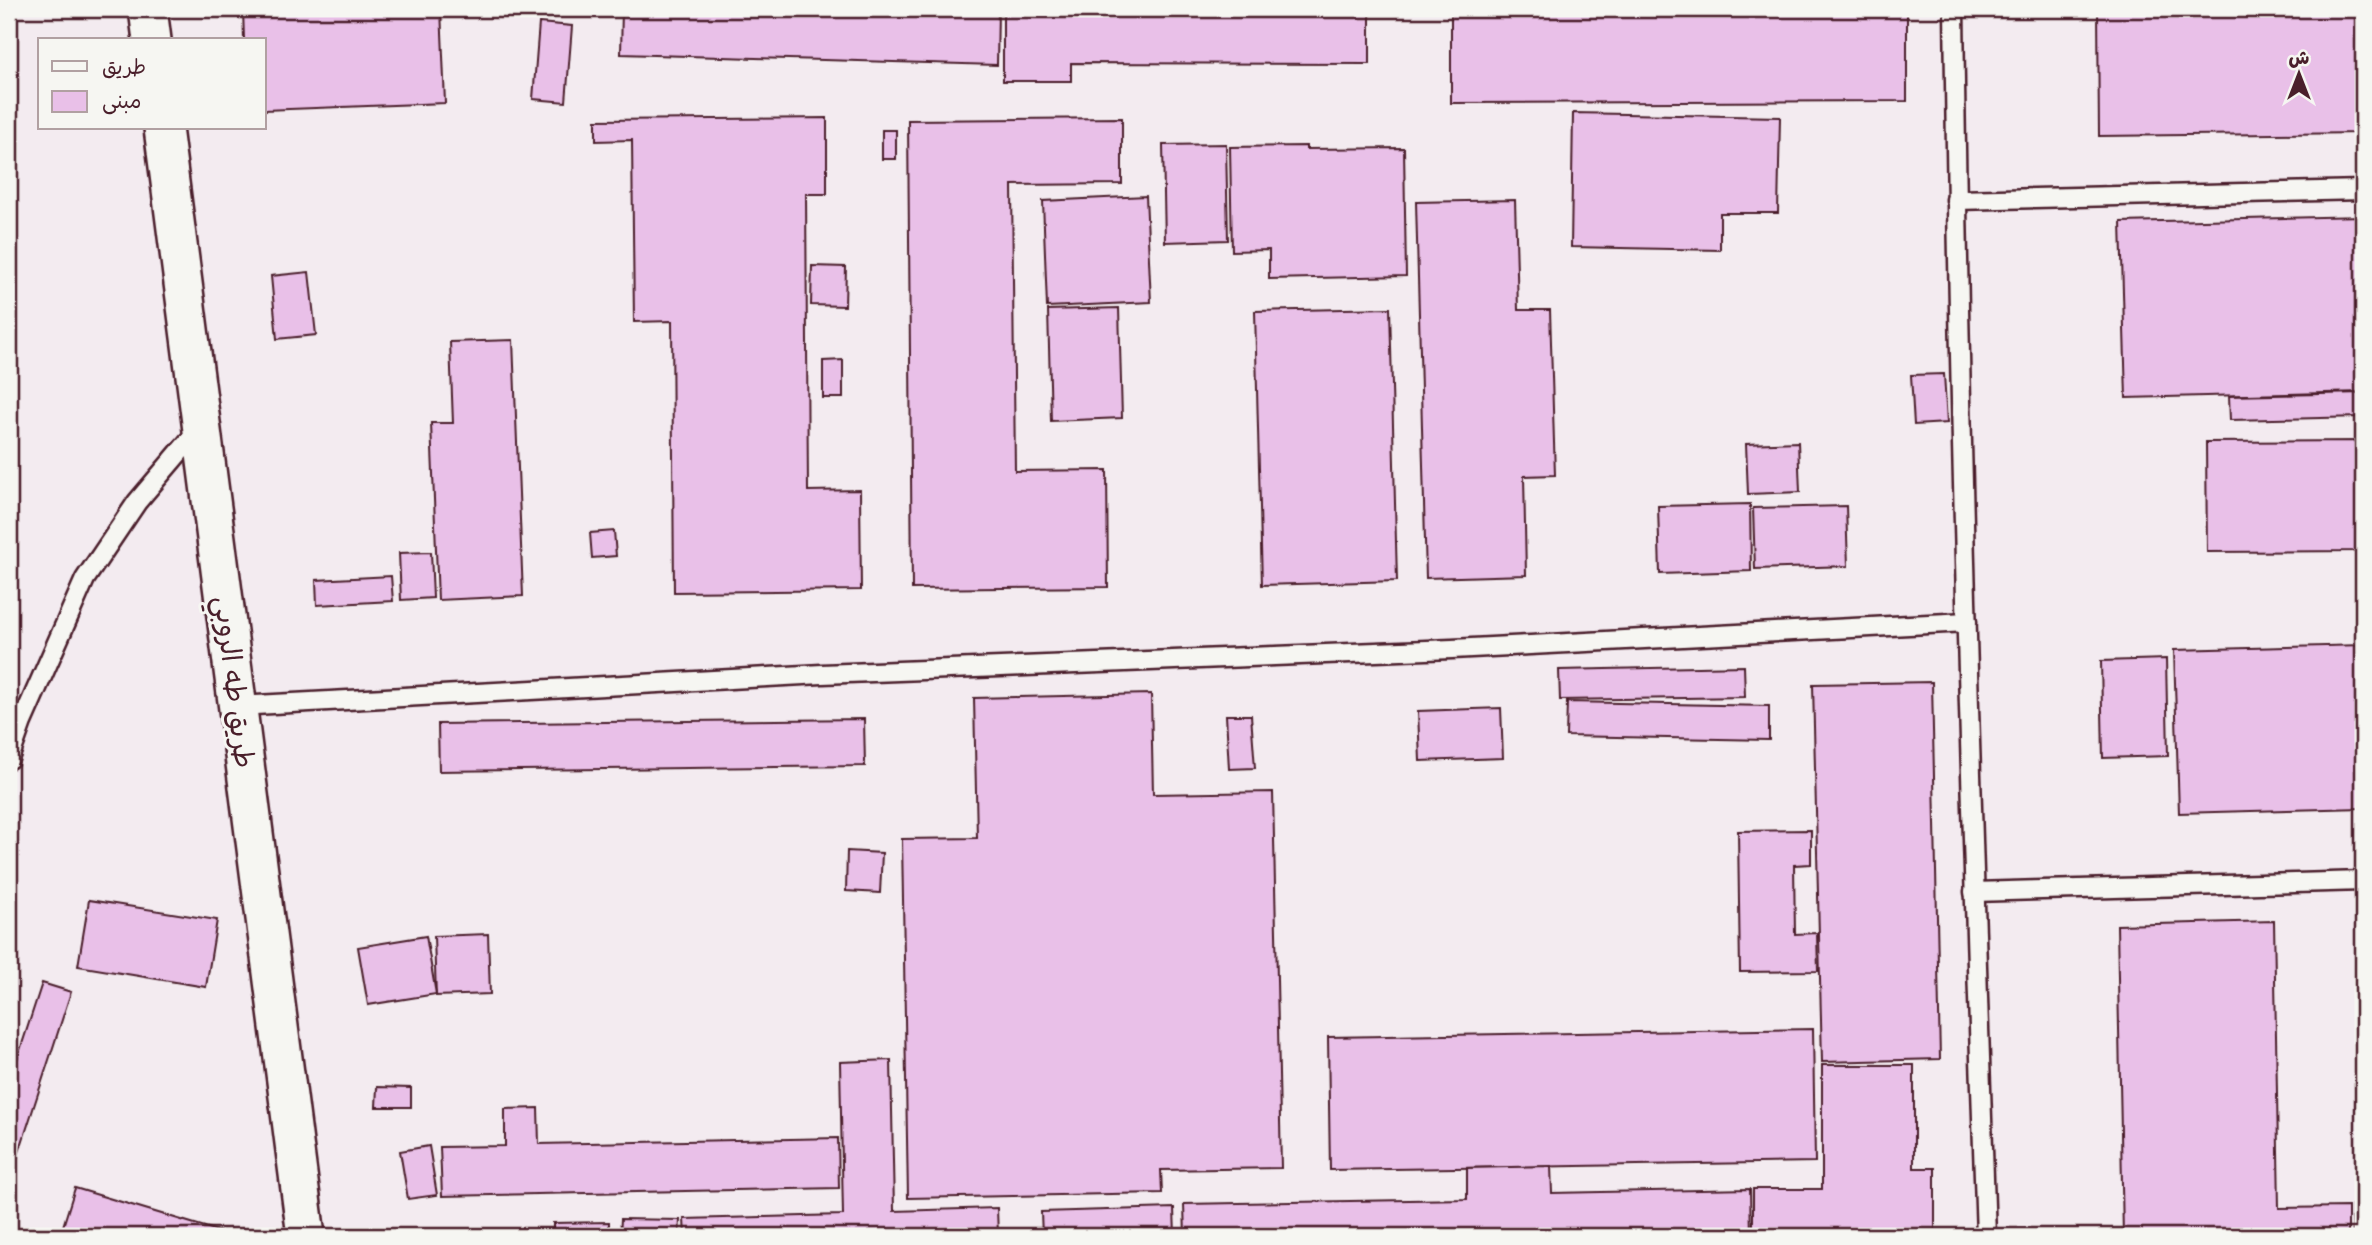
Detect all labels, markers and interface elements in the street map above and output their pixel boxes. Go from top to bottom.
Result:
legend [38,38,266,130]
north arrow [2264,38,2334,108]
text: ش [2289,46,2310,71]
text: طريق [102,54,146,82]
text: مبنى [102,88,141,116]
street label: طريق طه الروبي [200,594,261,771]

